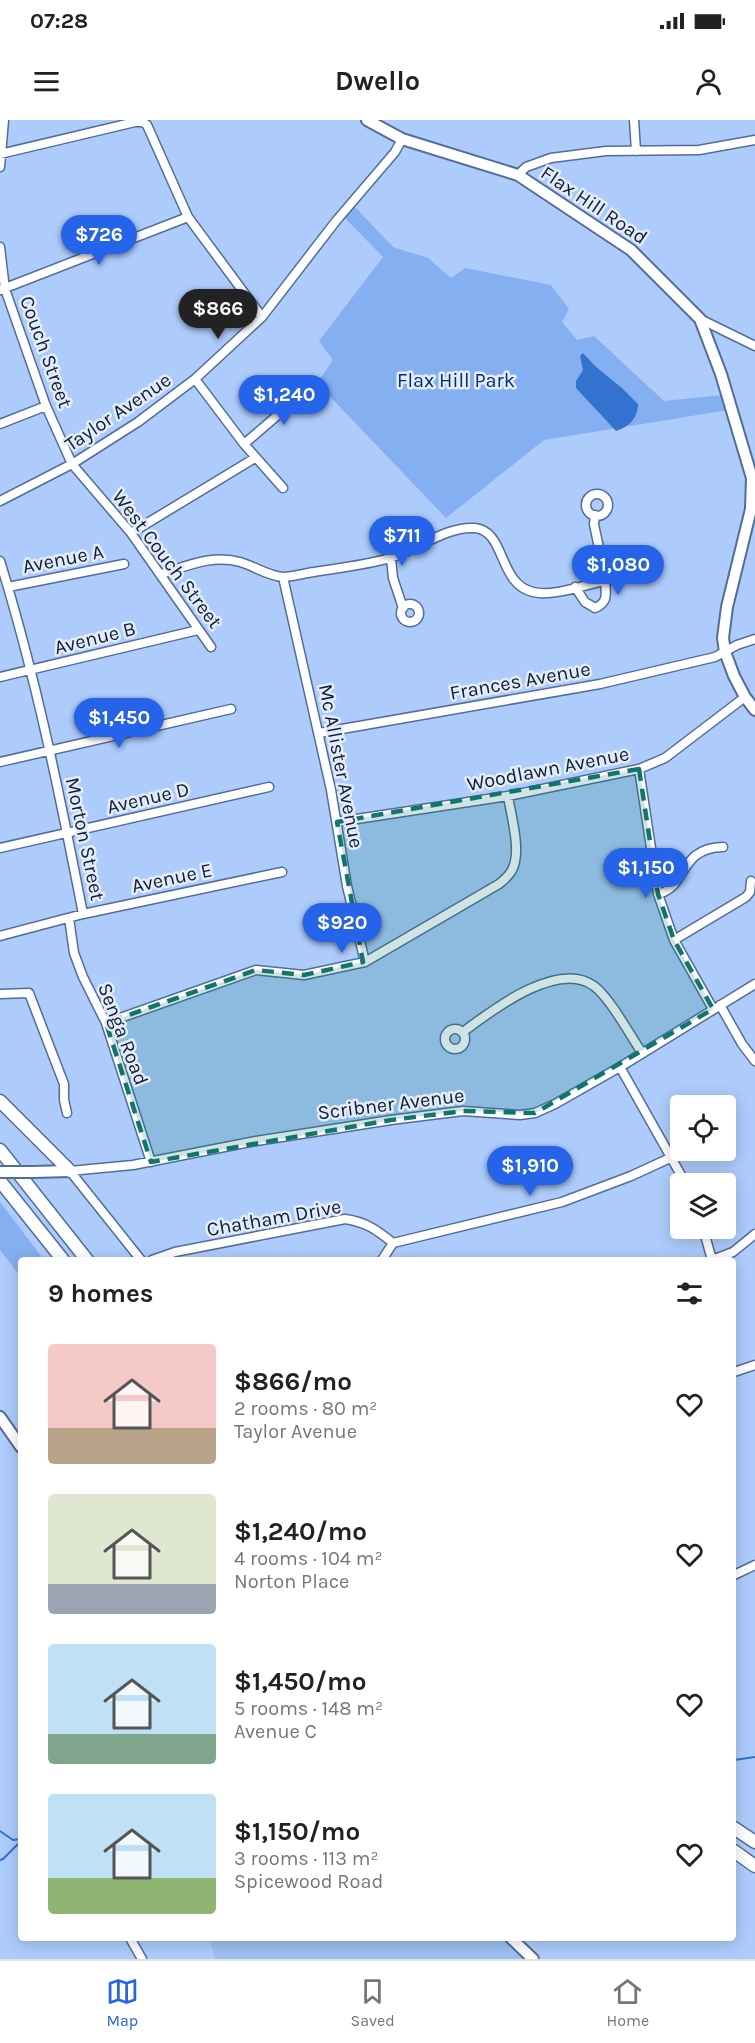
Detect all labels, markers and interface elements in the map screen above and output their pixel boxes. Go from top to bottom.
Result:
text: 07:28 [30,8,88,34]
icon: menu [30,65,63,98]
text: Dwello [335,65,420,97]
icon: person [692,65,725,98]
street label: Flax Hill Road [536,161,652,249]
pin: $726 [63,215,135,266]
text: $726 [75,223,123,246]
pin: $866 [182,289,254,340]
street label: Couch Street [15,293,77,412]
text: $866 [193,297,244,320]
street label: Taylor Avenue [61,368,175,456]
park label: Flax Hill Park [397,369,515,392]
pin: $1,240 [235,375,333,426]
text: $1,240 [253,383,315,406]
street label: West Couch Street [107,485,227,633]
pin: $711 [366,516,438,567]
text: $711 [383,524,421,547]
street label: Avenue A [21,540,105,578]
pin: $1,080 [569,545,667,596]
text: $1,080 [586,553,650,576]
street label: Avenue B [52,617,138,659]
street label: Frances Avenue [448,657,592,705]
street label: Mc Allister Avenue [314,682,368,850]
pin: $1,450 [70,698,168,749]
text: $1,450 [88,706,150,729]
street label: Woodlawn Avenue [465,742,631,796]
street label: Morton Street [61,775,109,903]
street label: Avenue D [105,777,191,819]
pin: $1,150 [597,848,695,899]
text: $1,150 [617,856,675,879]
street label: Avenue E [130,858,214,898]
pin: $920 [306,903,378,954]
text: $920 [317,911,367,934]
street label: Senga Road [93,980,153,1088]
street label: Scribner Avenue [316,1084,466,1124]
map controls [670,1095,736,1239]
button: locate [670,1095,736,1161]
pin: $1,910 [481,1146,579,1197]
text: $1,910 [501,1154,559,1177]
button: layers [670,1173,736,1239]
street label: Chatham Drive [205,1195,343,1241]
icon: filters [673,1277,706,1310]
text: 9 homes [48,1278,154,1309]
text: $866/mo [234,1366,352,1397]
icon: home [96,1368,168,1440]
icon: heart [673,1388,706,1421]
text: 2 rooms · 80 m² [234,1397,377,1420]
text: Taylor Avenue [234,1420,357,1443]
text: $1,240/mo [234,1516,367,1547]
icon: home [96,1518,168,1590]
icon: heart [673,1538,706,1571]
text: 4 rooms · 104 m² [234,1547,382,1570]
text: Norton Place [234,1570,349,1593]
text: $1,450/mo [234,1666,366,1697]
icon: home [96,1668,168,1740]
icon: heart [673,1688,706,1721]
text: 5 rooms · 148 m² [234,1697,383,1720]
text: Avenue C [234,1720,317,1743]
text: $1,150/mo [234,1816,360,1847]
icon: home [96,1818,168,1890]
icon: heart [673,1838,706,1871]
text: 3 rooms · 113 m² [234,1847,378,1870]
text: Spicewood Road [234,1870,383,1893]
tab: Map [106,1975,139,2030]
tab: Saved [351,1975,395,2030]
tab: Home [607,1975,649,2030]

